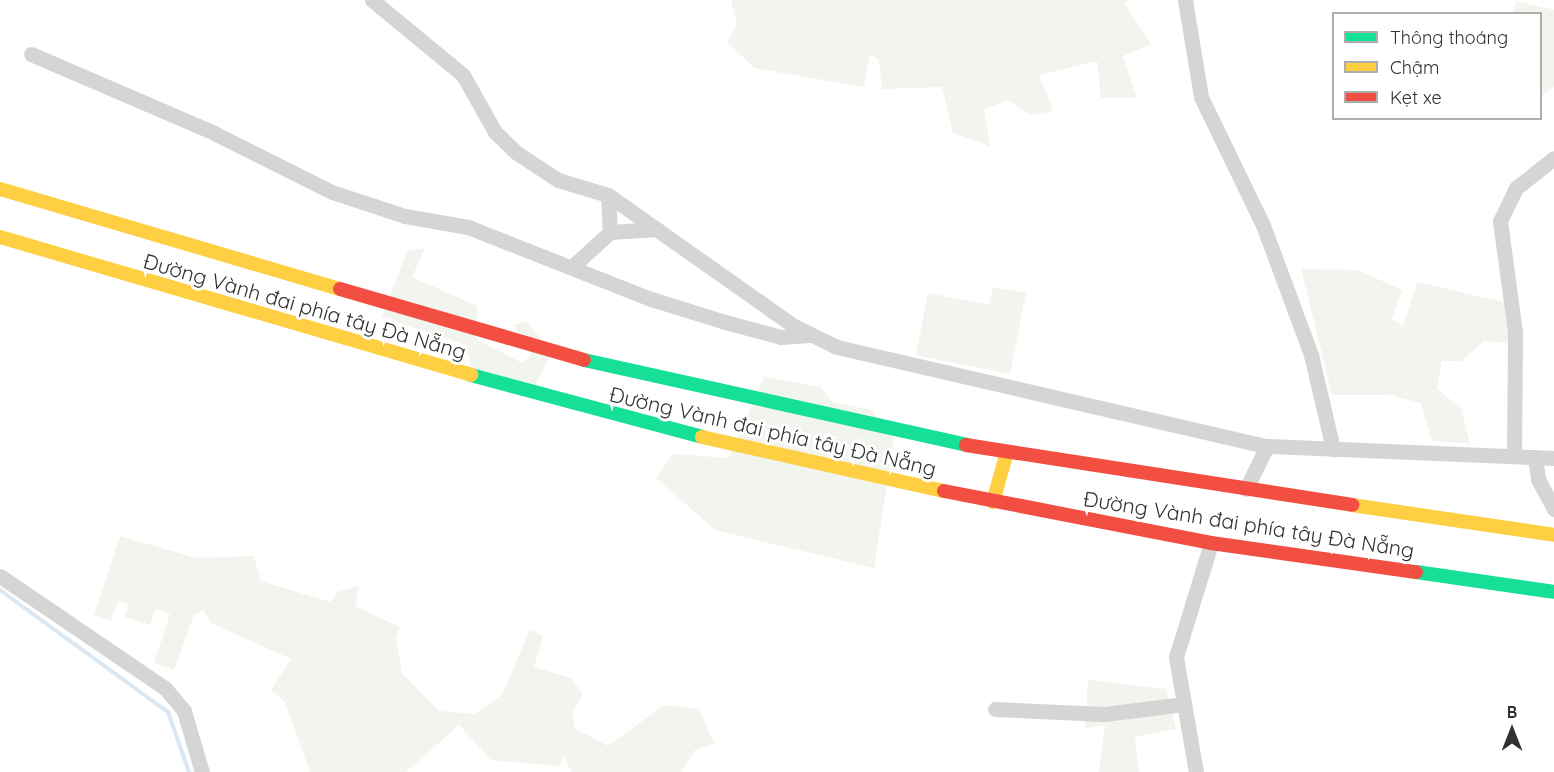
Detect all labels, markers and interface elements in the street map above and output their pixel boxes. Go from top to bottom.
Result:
legend [1332,12,1542,120]
text: Thông thoáng [1390,26,1508,49]
text: Chậm [1390,56,1439,79]
text: Kẹt xe [1390,86,1442,109]
street label: Đường Vành đai phía tây Đà Nẵng [141,248,469,364]
street label: Đường Vành đai phía tây Đà Nẵng [607,381,939,481]
street label: Đường Vành đai phía tây Đà Nẵng [1082,485,1416,563]
north arrow [1482,700,1542,760]
text: B [1507,702,1517,722]

